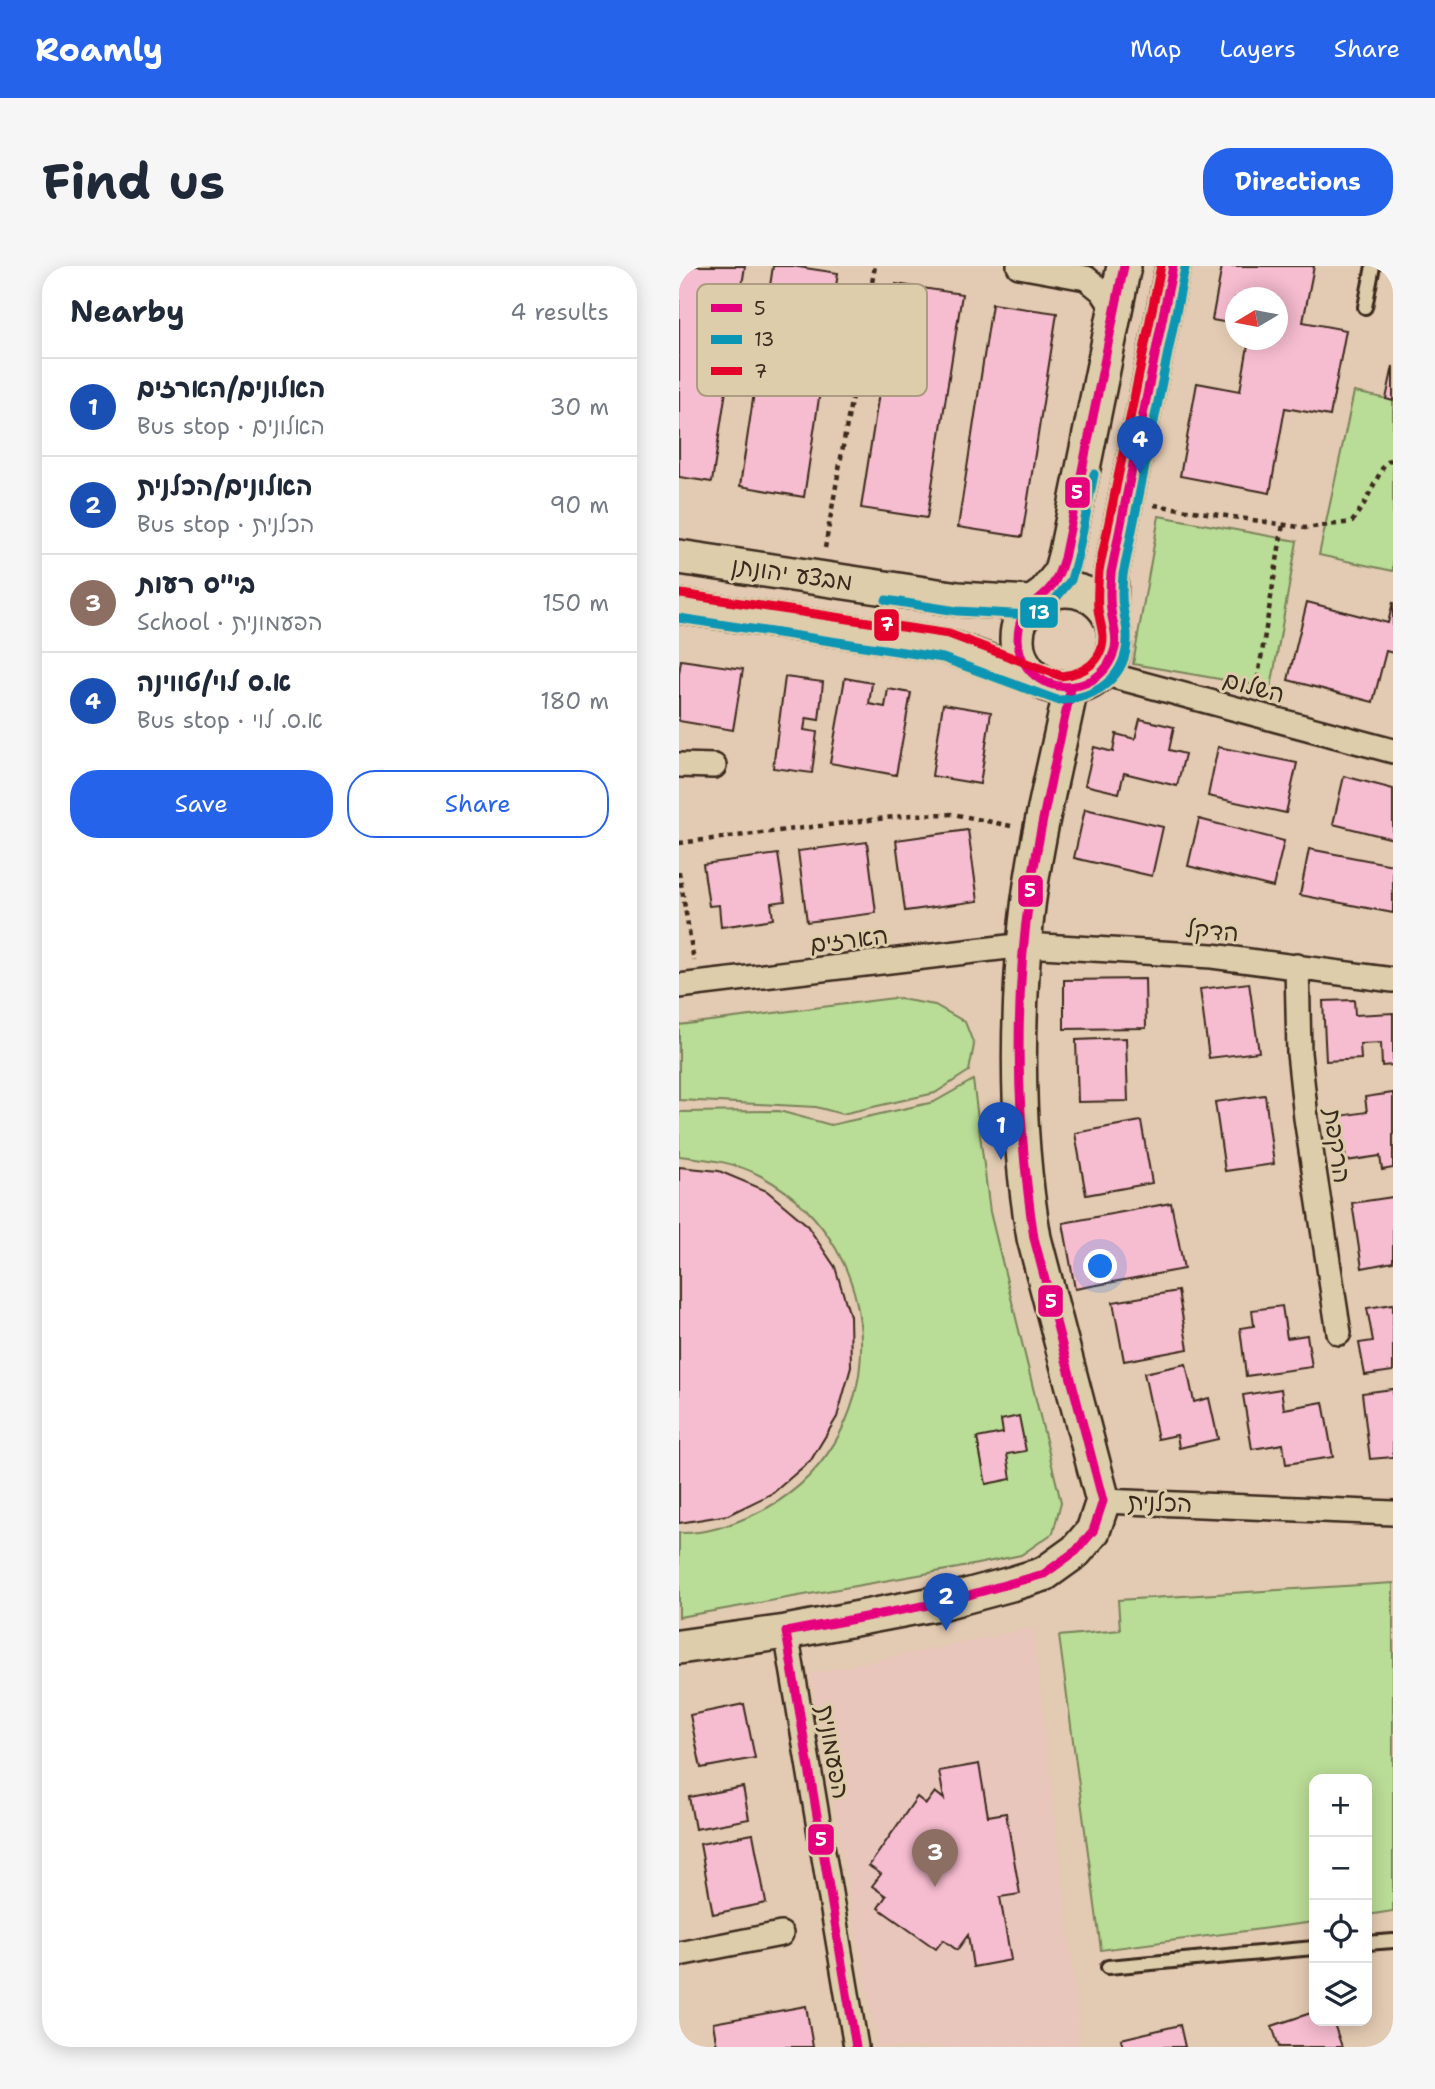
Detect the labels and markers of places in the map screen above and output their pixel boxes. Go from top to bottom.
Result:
pin: 4 [1117,416,1163,474]
pin: 1 [978,1102,1024,1160]
pin: 2 [923,1573,969,1631]
pin: 3 [912,1829,958,1887]

